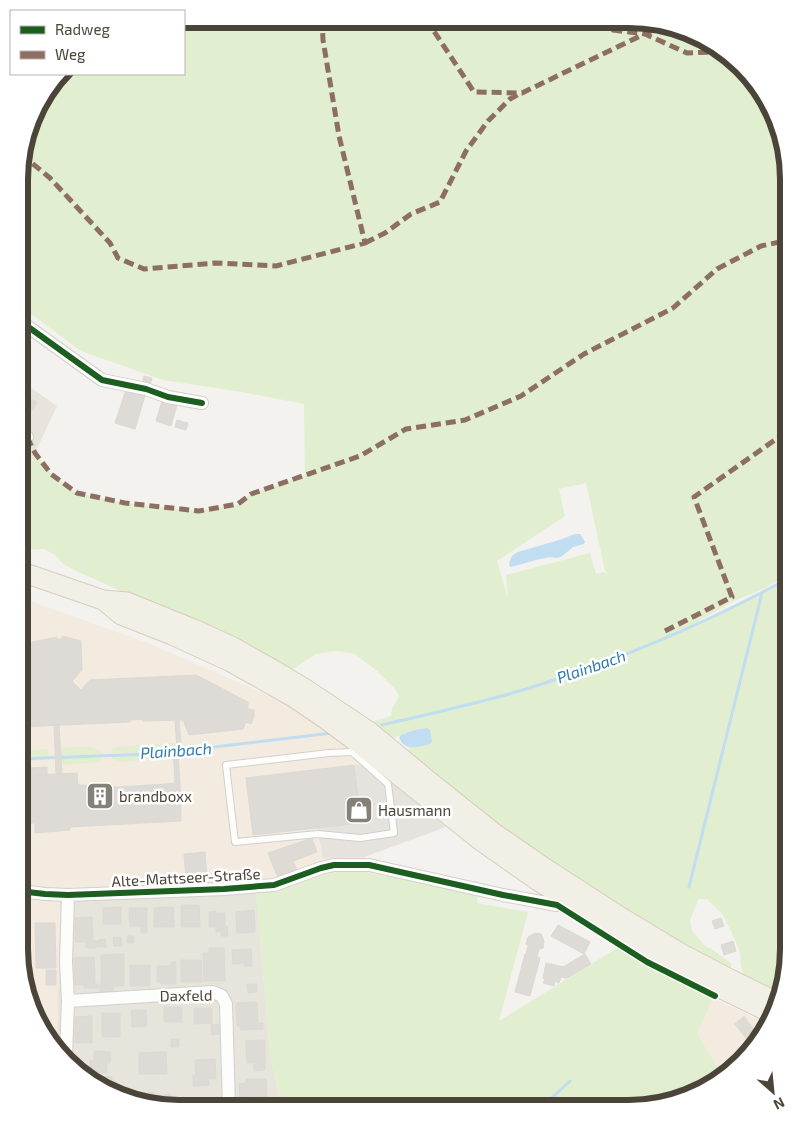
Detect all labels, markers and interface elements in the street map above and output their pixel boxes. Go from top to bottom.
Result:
legend [10,10,185,75]
text: Radweg [55,20,110,38]
text: Weg [55,45,86,63]
water label: Plainbach [554,645,628,687]
water label: Plainbach [140,738,212,762]
building icon: brandboxx [85,781,115,811]
place label: brandboxx [119,787,192,805]
shop icon: Hausmann [344,795,374,825]
place label: Hausmann [378,801,451,819]
street label: Alte-Mattseer-Straße [111,864,261,890]
street label: Daxfeld [159,986,213,1004]
north arrow [748,1067,798,1117]
text: N [771,1094,787,1114]

